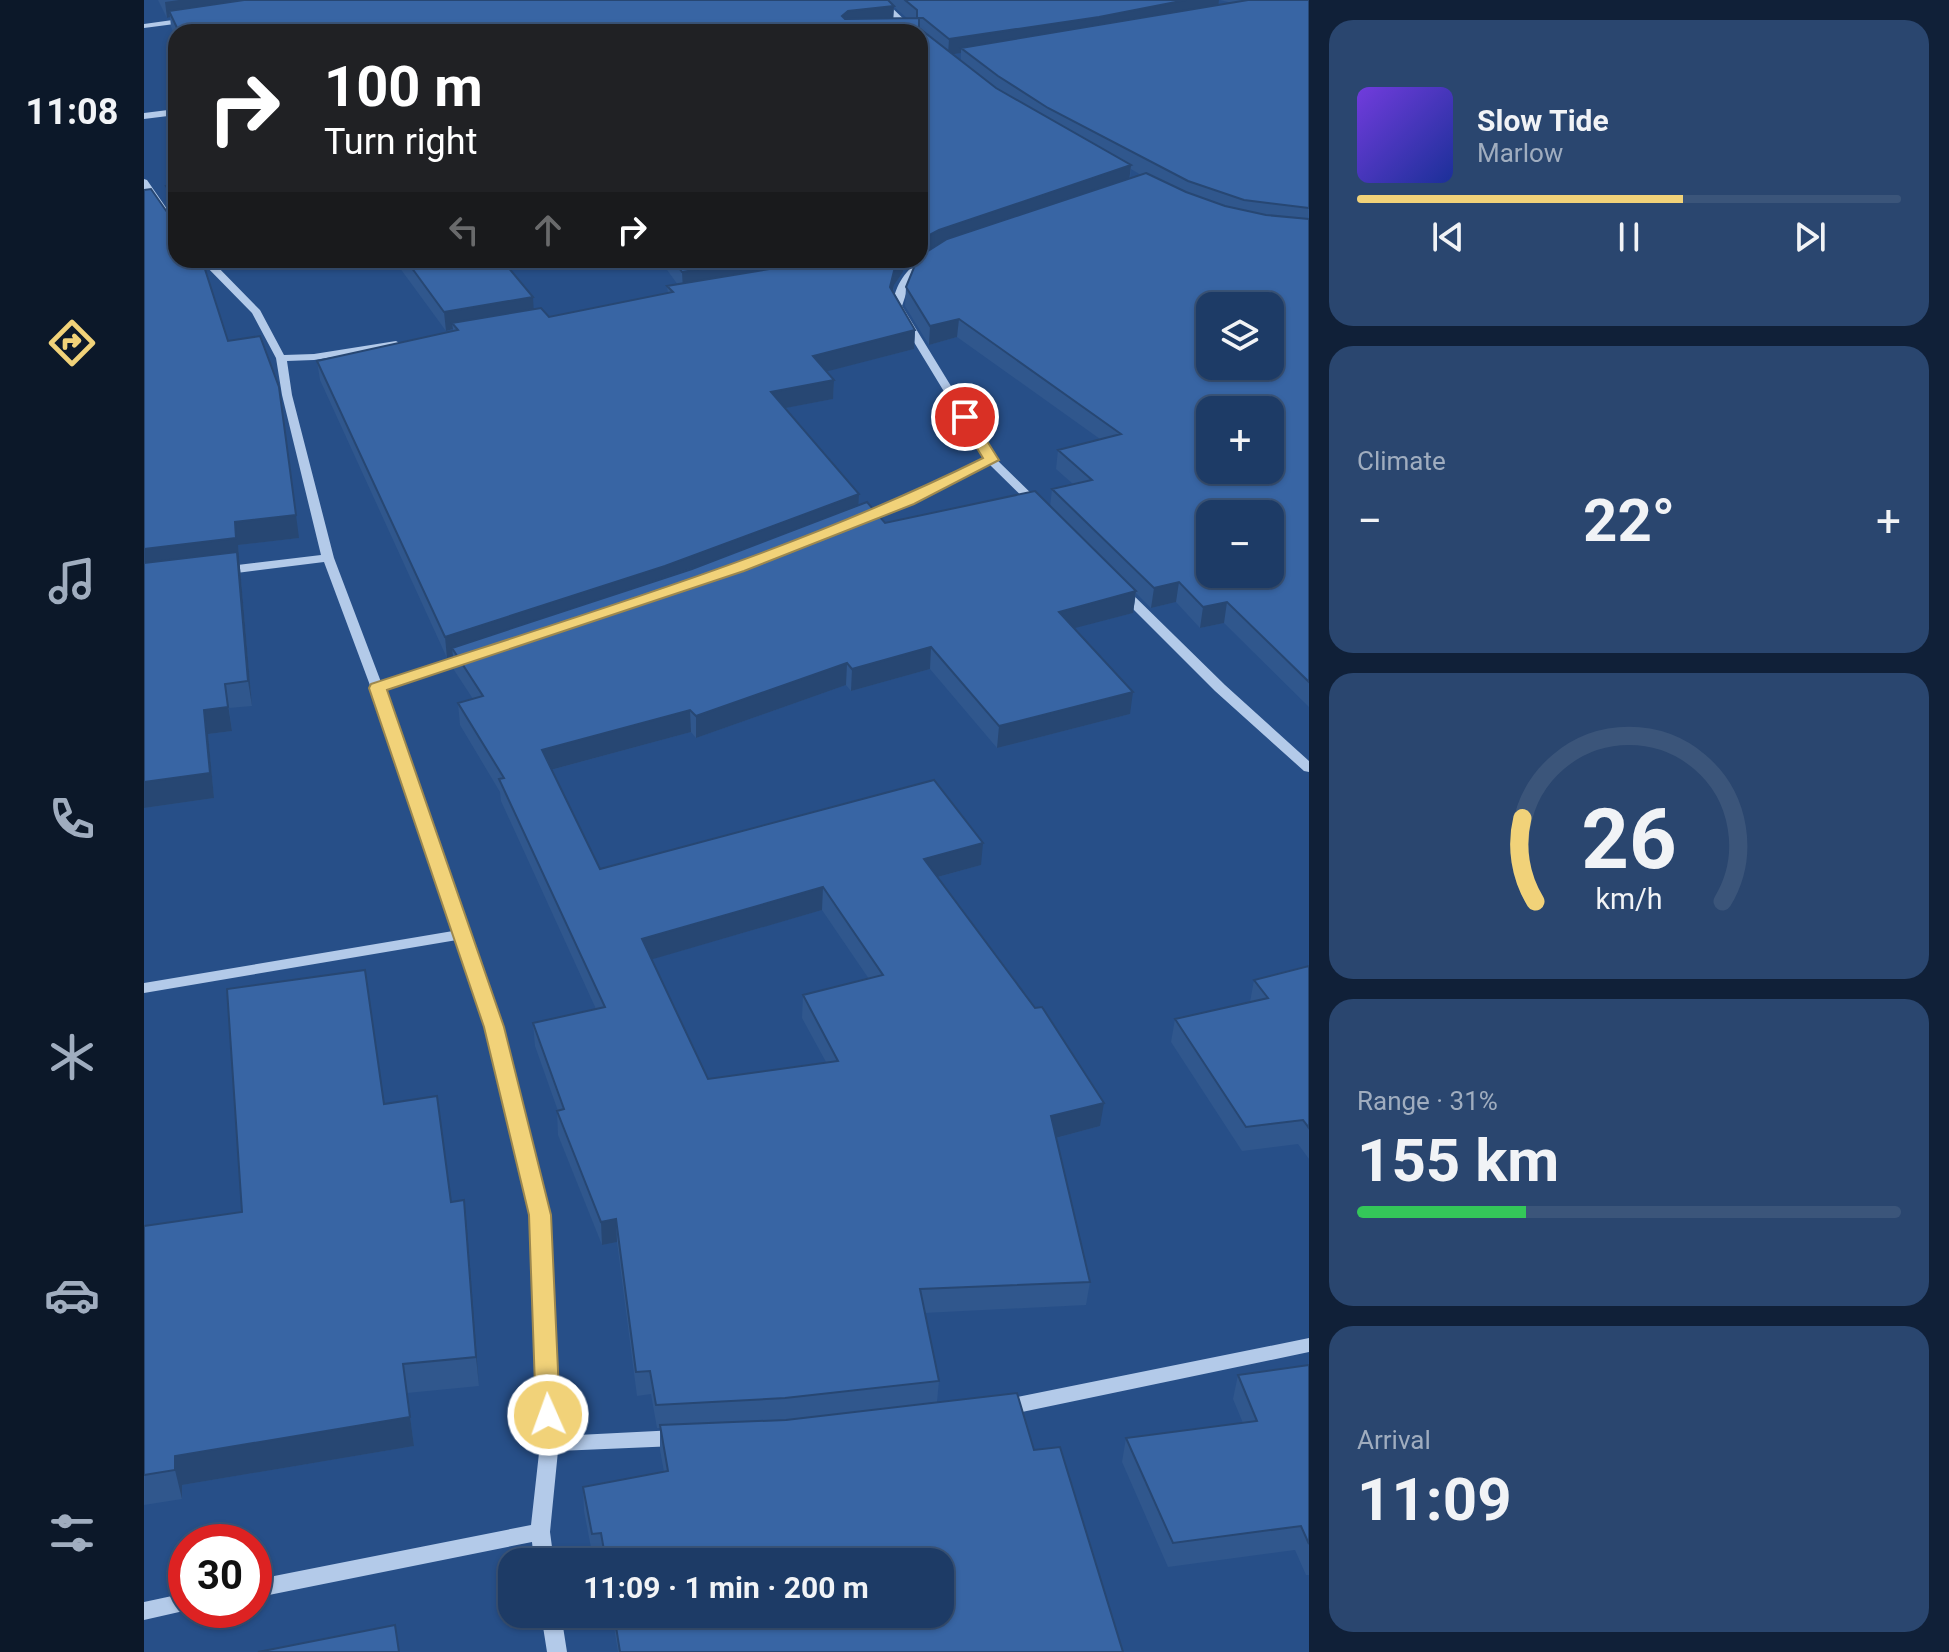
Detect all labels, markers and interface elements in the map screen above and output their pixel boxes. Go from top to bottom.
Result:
text: 100 m [324,54,483,120]
icon: right [192,56,296,160]
text: 11:08 [26,91,118,133]
text: Slow Tide [1477,103,1609,138]
text: Turn right [324,121,477,163]
text: Marlow [1477,138,1563,168]
icon: left [442,208,486,252]
icon: ahead [526,208,570,252]
icon: right [610,208,654,252]
icon: previous [1426,215,1470,259]
icon: pause [1607,215,1651,259]
icon: next [1788,215,1832,259]
map controls [1196,292,1284,588]
button: layers [1196,292,1284,380]
icon: directions [44,315,100,371]
pin [931,383,999,451]
icon: arrive [943,395,987,439]
button: + [1196,396,1284,484]
text: Climate [1357,446,1446,476]
text: 22° [1583,485,1675,556]
text: − [1357,495,1382,547]
text: + [1876,495,1901,547]
button: − [1196,500,1284,588]
icon: music [44,553,100,609]
icon: phone [44,791,100,847]
text: 26 [1581,791,1677,888]
text: km/h [1595,882,1663,916]
icon: climate [44,1029,100,1085]
text: Range · 31% [1357,1086,1498,1116]
text: 155 km [1357,1125,1559,1196]
icon: car [44,1267,100,1323]
position arrow [506,1373,590,1457]
text: Arrival [1357,1425,1431,1455]
text: 11:09 [1357,1464,1512,1535]
icon: filters [44,1505,100,1561]
speed limit sign: 30 [168,1524,272,1628]
text: 11:09 · 1 min · 200 m [583,1570,869,1605]

